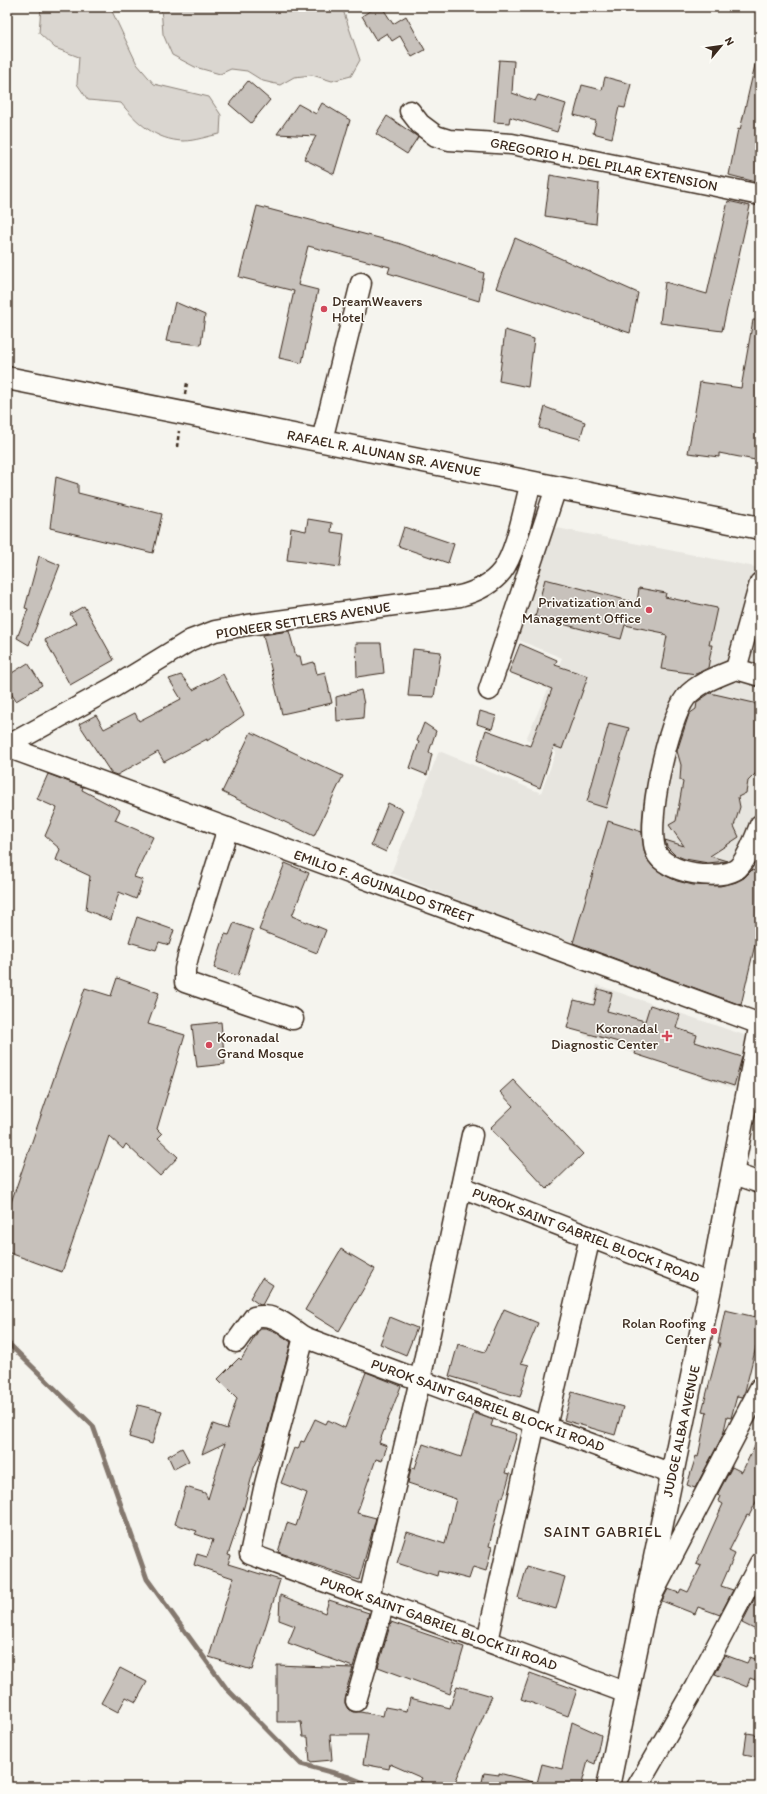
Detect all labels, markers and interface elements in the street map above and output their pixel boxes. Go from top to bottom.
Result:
north arrow [701,26,741,66]
text: N [722,35,737,48]
street label: GREGORIO H. DEL PILAR EXTENSION [489,134,719,195]
place label: DreamWeavers Hotel [332,293,423,326]
marker: DreamWeavers Hotel [319,304,329,314]
street label: RAFAEL R. ALUNAN SR. AVENUE [286,426,483,481]
place label: Privatization and Management Office [522,594,641,627]
street label: PIONEER SETTLERS AVENUE [214,598,392,643]
marker: Privatization and Management Office [644,605,654,615]
street label: EMILIO F. AGUINALDO STREET [291,846,476,927]
place label: Koronadal Diagnostic Center [551,1020,659,1053]
place label: Koronadal Grand Mosque [217,1029,304,1062]
marker: Koronadal Diagnostic Center [661,1030,673,1042]
marker: Koronadal Grand Mosque [204,1040,214,1050]
street label: PUROK SAINT GABRIEL BLOCK I ROAD [470,1184,702,1287]
place label: Rolan Roofing Center [622,1315,707,1348]
marker: Rolan Roofing Center [709,1326,719,1336]
street label: PUROK SAINT GABRIEL BLOCK II ROAD [369,1355,607,1456]
street label: JUDGE ALBA AVENUE [659,1364,704,1498]
district label: SAINT GABRIEL [544,1523,662,1541]
street label: PUROK SAINT GABRIEL BLOCK III ROAD [318,1573,560,1674]

